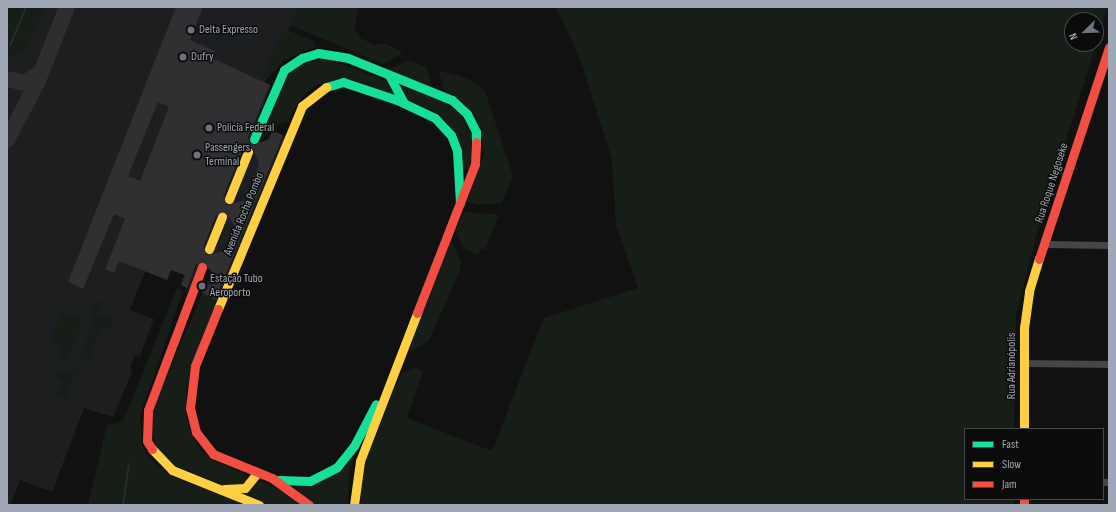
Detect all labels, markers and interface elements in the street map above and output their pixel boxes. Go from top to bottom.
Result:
north arrow [1064,12,1104,52]
place label: Delta Expresso [199,23,258,37]
marker: Delta Expresso [186,25,196,35]
text: N [1066,31,1081,42]
place label: Dufry [191,50,214,64]
marker: Dufry [178,52,188,62]
place label: Polícia Federal [217,121,274,135]
marker: Polícia Federal [204,123,214,133]
place label: Passengers Terminal [205,141,250,169]
street label: Rua Roque Negoseke [1032,141,1072,225]
marker: Passengers Terminal [192,150,202,160]
street label: Avenida Rocha Pombo [221,171,267,257]
place label: Estação Tubo Aeroporto [210,272,263,300]
marker: Estação Tubo Aeroporto [197,281,207,291]
street label: Rua Adrianópolis [1005,333,1019,399]
legend [964,428,1104,500]
text: Fast [1002,437,1019,452]
text: Slow [1002,457,1021,472]
text: Jam [1002,477,1017,492]

